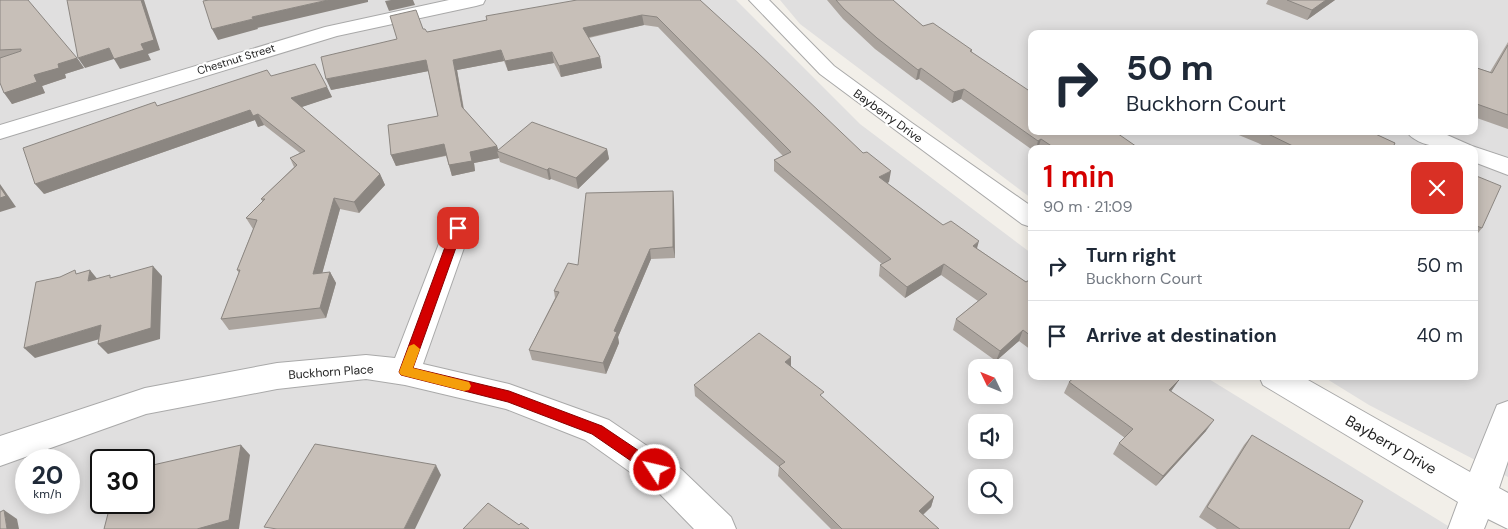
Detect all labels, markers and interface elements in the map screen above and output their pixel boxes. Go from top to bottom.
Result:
street label: Chestnut Street [195,40,277,78]
text: 50 m [1126,45,1214,91]
icon: right [1043,50,1108,115]
street label: Bayberry Drive [850,86,926,147]
text: Buckhorn Court [1126,89,1286,118]
text: 1 min [1043,157,1115,196]
button: close [1411,162,1463,214]
text: 90 m · 21:09 [1043,196,1133,217]
pin [437,207,479,249]
icon: arrive [444,214,472,242]
text: Turn right [1086,243,1176,268]
icon: right [1043,252,1071,280]
text: 50 m [1416,253,1463,278]
text: Buckhorn Court [1086,268,1202,289]
icon: arrive [1043,322,1071,350]
text: Arrive at destination [1086,323,1277,348]
text: 40 m [1416,323,1463,348]
north arrow [968,359,1012,404]
map controls [968,359,1013,514]
street label: Buckhorn Place [288,361,374,383]
street label: Bayberry Drive [1342,411,1440,479]
button: sound [968,414,1013,459]
position arrow [628,443,680,495]
speed limit sign: 30 [90,449,155,514]
text: 20 [32,459,63,492]
button: search [968,469,1013,514]
text: km/h [33,486,62,502]

